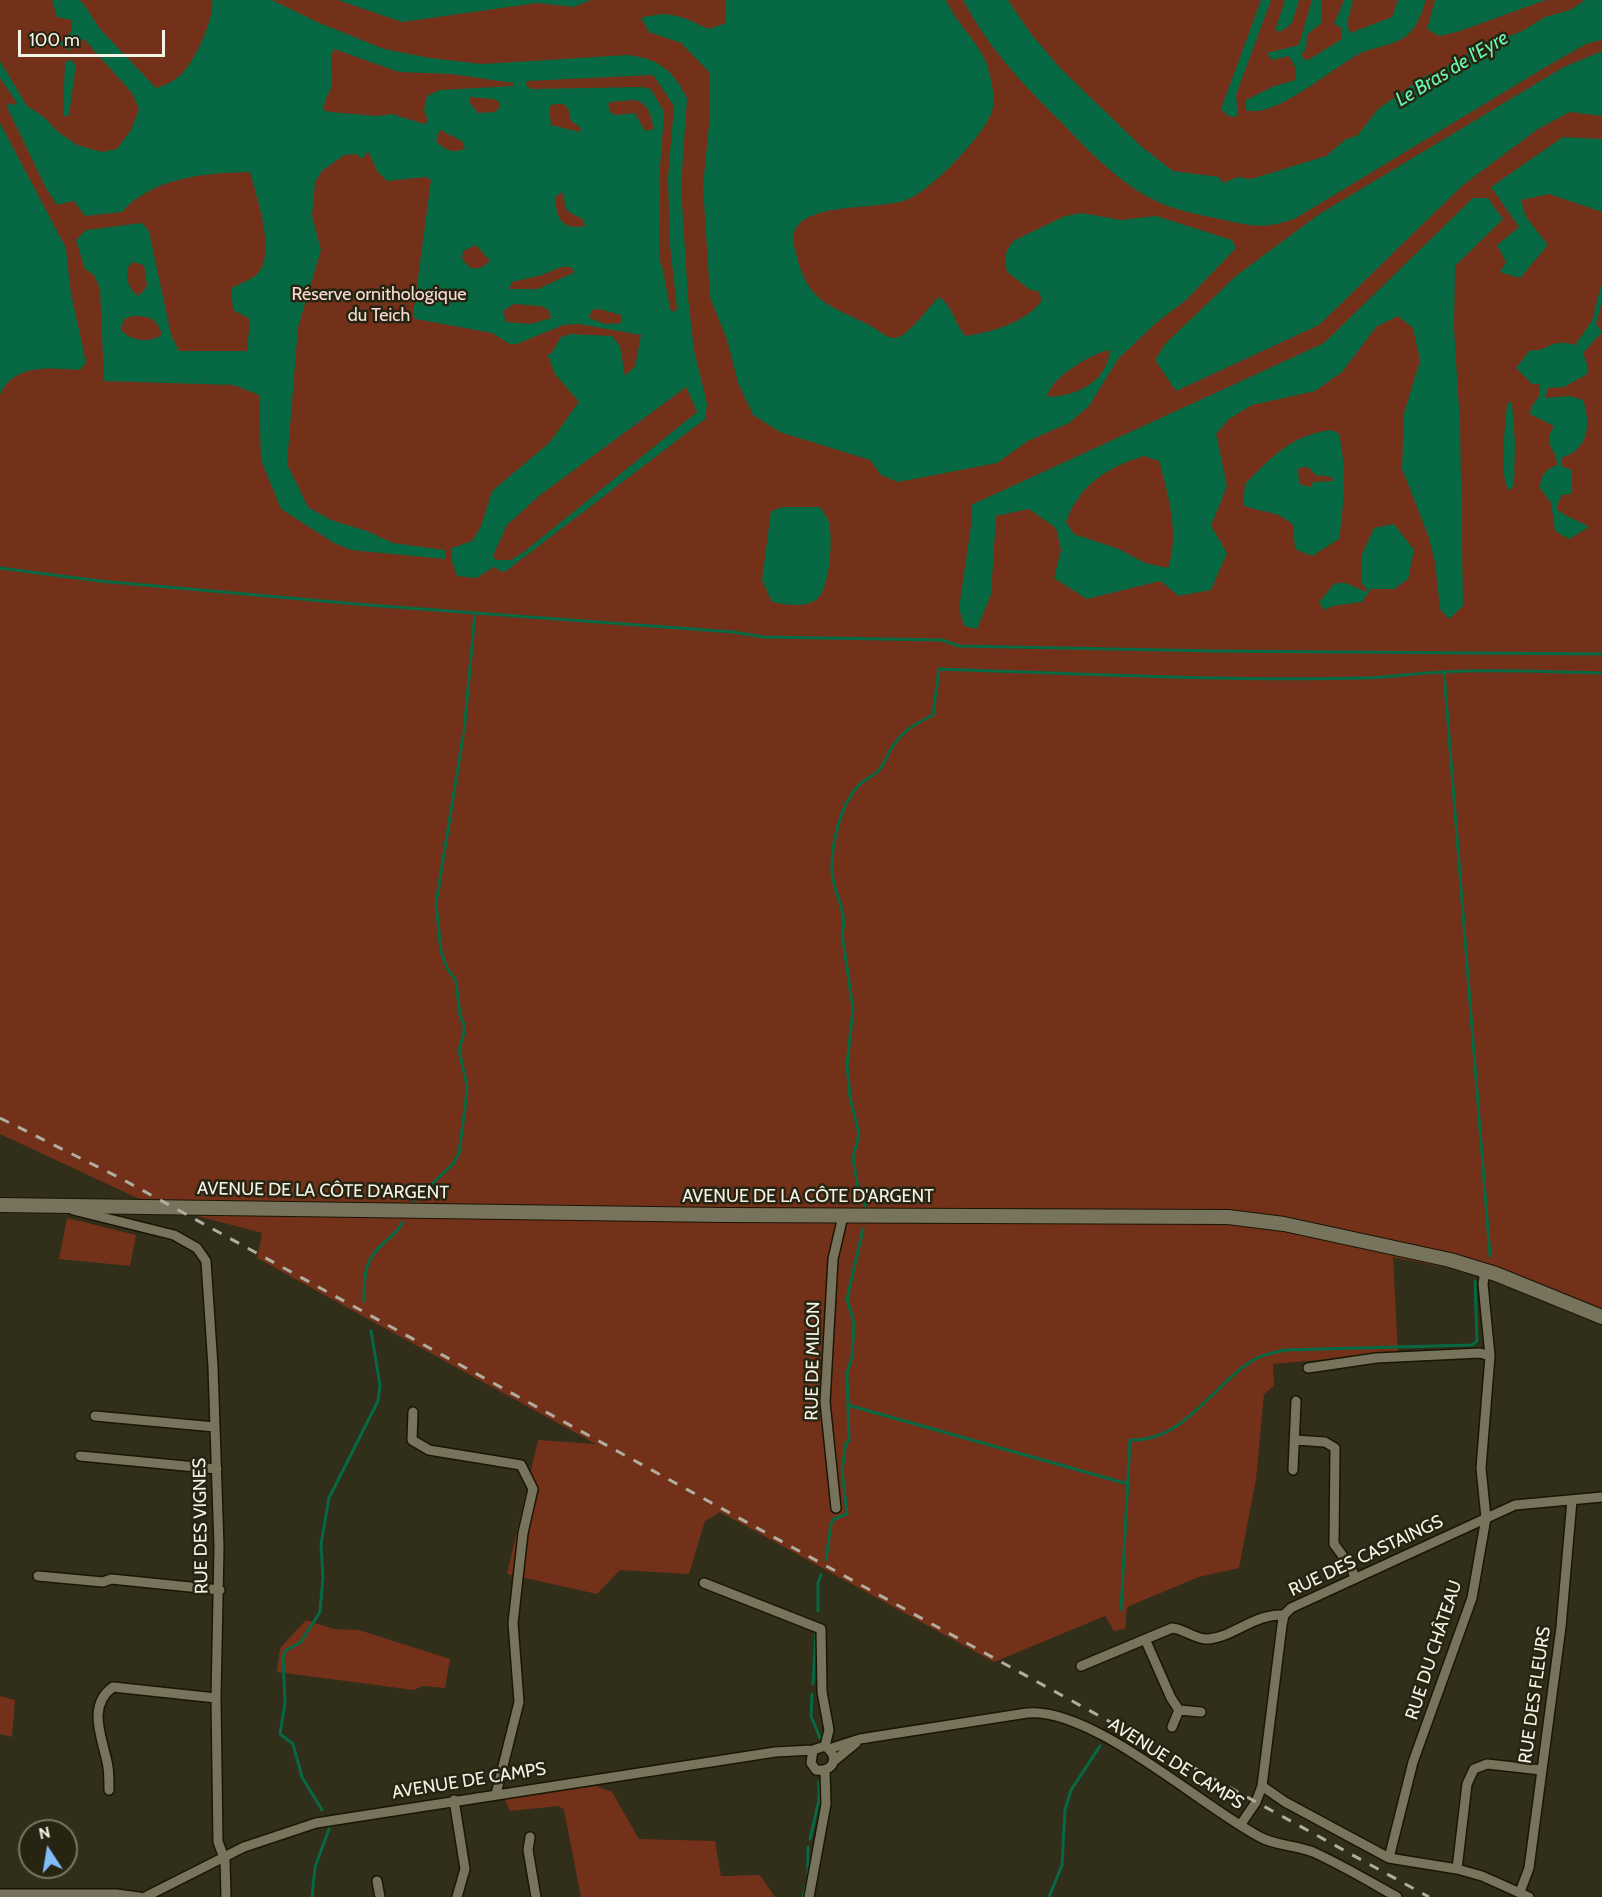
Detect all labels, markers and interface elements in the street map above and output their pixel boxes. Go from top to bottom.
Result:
scale bar [21,18,168,56]
water label: Le Bras de l'Eyre [1391,26,1513,112]
text: 100 m [29,29,80,51]
park label: Réserve ornithologique du Teich [291,284,467,326]
street label: AVENUE DE LA CÔTE D'ARGENT [197,1178,449,1204]
street label: AVENUE DE LA CÔTE D'ARGENT [682,1186,934,1208]
street label: RUE DE MILON [801,1301,825,1421]
street label: RUE DES VIGNES [189,1458,213,1594]
street label: RUE DES CASTAINGS [1285,1511,1447,1601]
street label: RUE DU CHÂTEAU [1401,1578,1467,1722]
street label: RUE DES FLEURS [1515,1625,1555,1765]
street label: AVENUE DE CAMPS [1104,1714,1248,1814]
street label: AVENUE DE CAMPS [391,1758,547,1804]
north arrow [18,1819,78,1879]
text: N [37,1822,52,1843]

